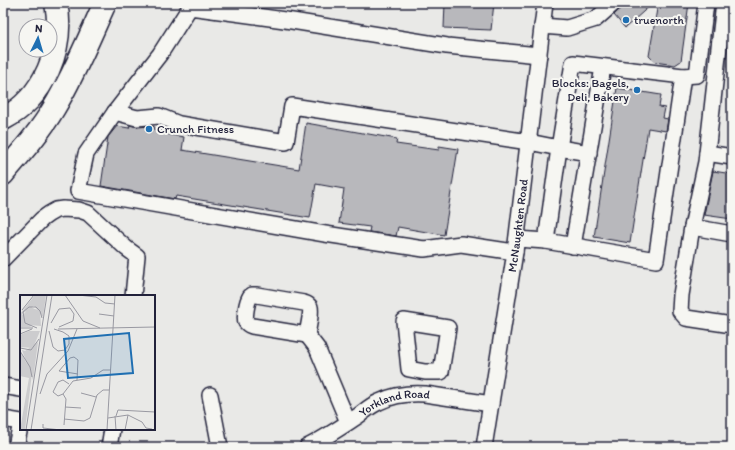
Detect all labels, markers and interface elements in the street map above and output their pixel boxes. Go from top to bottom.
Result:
place label: truenorth [634,13,685,27]
marker: truenorth [621,15,631,25]
north arrow [18,18,58,58]
text: N [35,22,43,35]
place label: Blocks: Bagels, Deli, Bakery [552,76,629,104]
marker: Blocks: Bagels, Deli, Bakery [632,85,642,95]
place label: Crunch Fitness [157,122,234,136]
marker: Crunch Fitness [144,124,154,134]
street label: McNaughten Road [505,178,531,273]
inset map [20,295,155,430]
street label: Yorkland Road [356,387,431,420]

